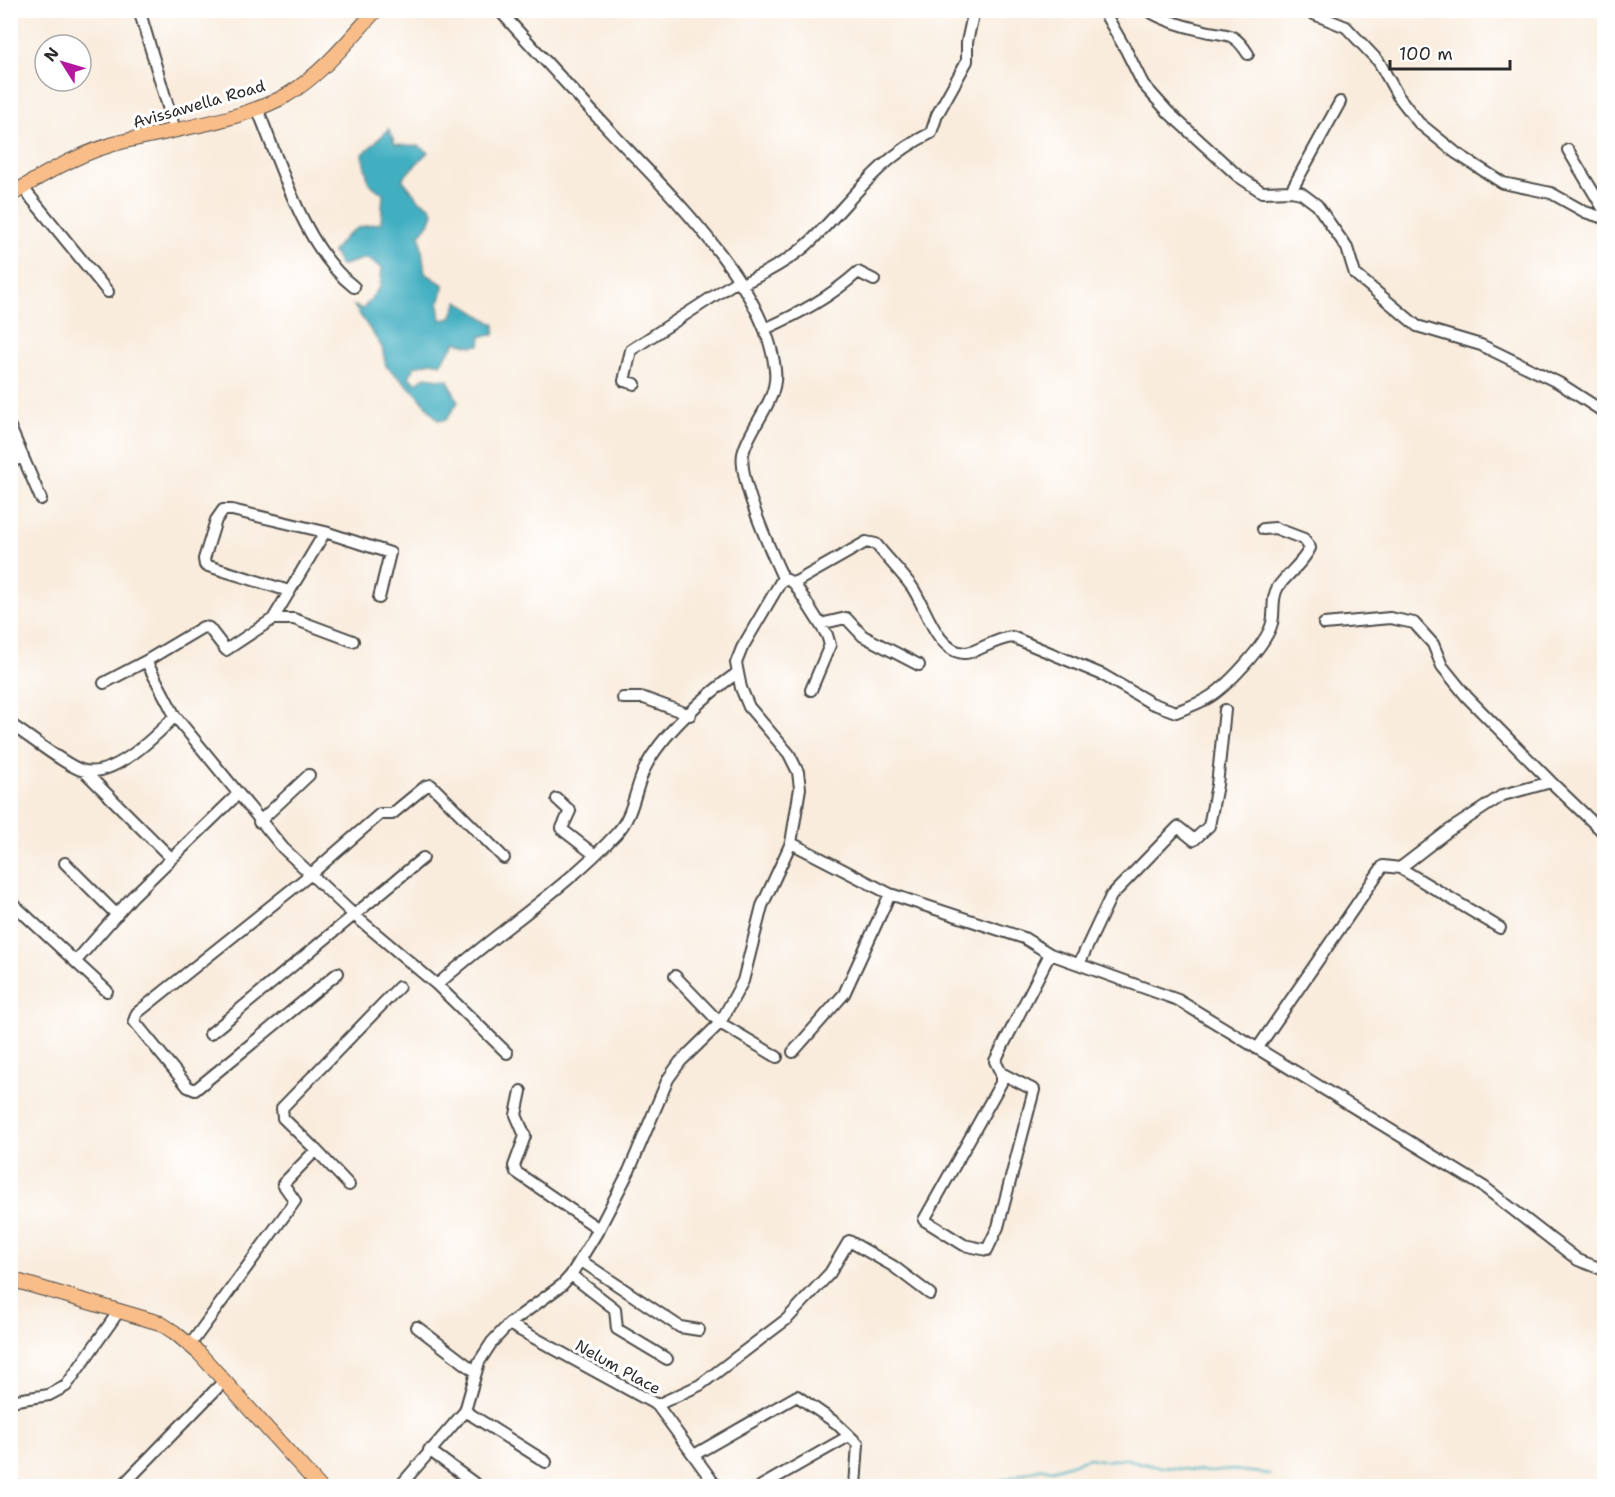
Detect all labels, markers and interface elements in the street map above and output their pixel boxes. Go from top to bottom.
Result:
north arrow [33,33,93,93]
scale bar [1390,33,1510,71]
text: 100 m [1399,42,1453,66]
text: N [39,43,64,66]
street label: Avissawella Road [130,75,268,133]
street label: Nelum Place [572,1335,664,1399]

